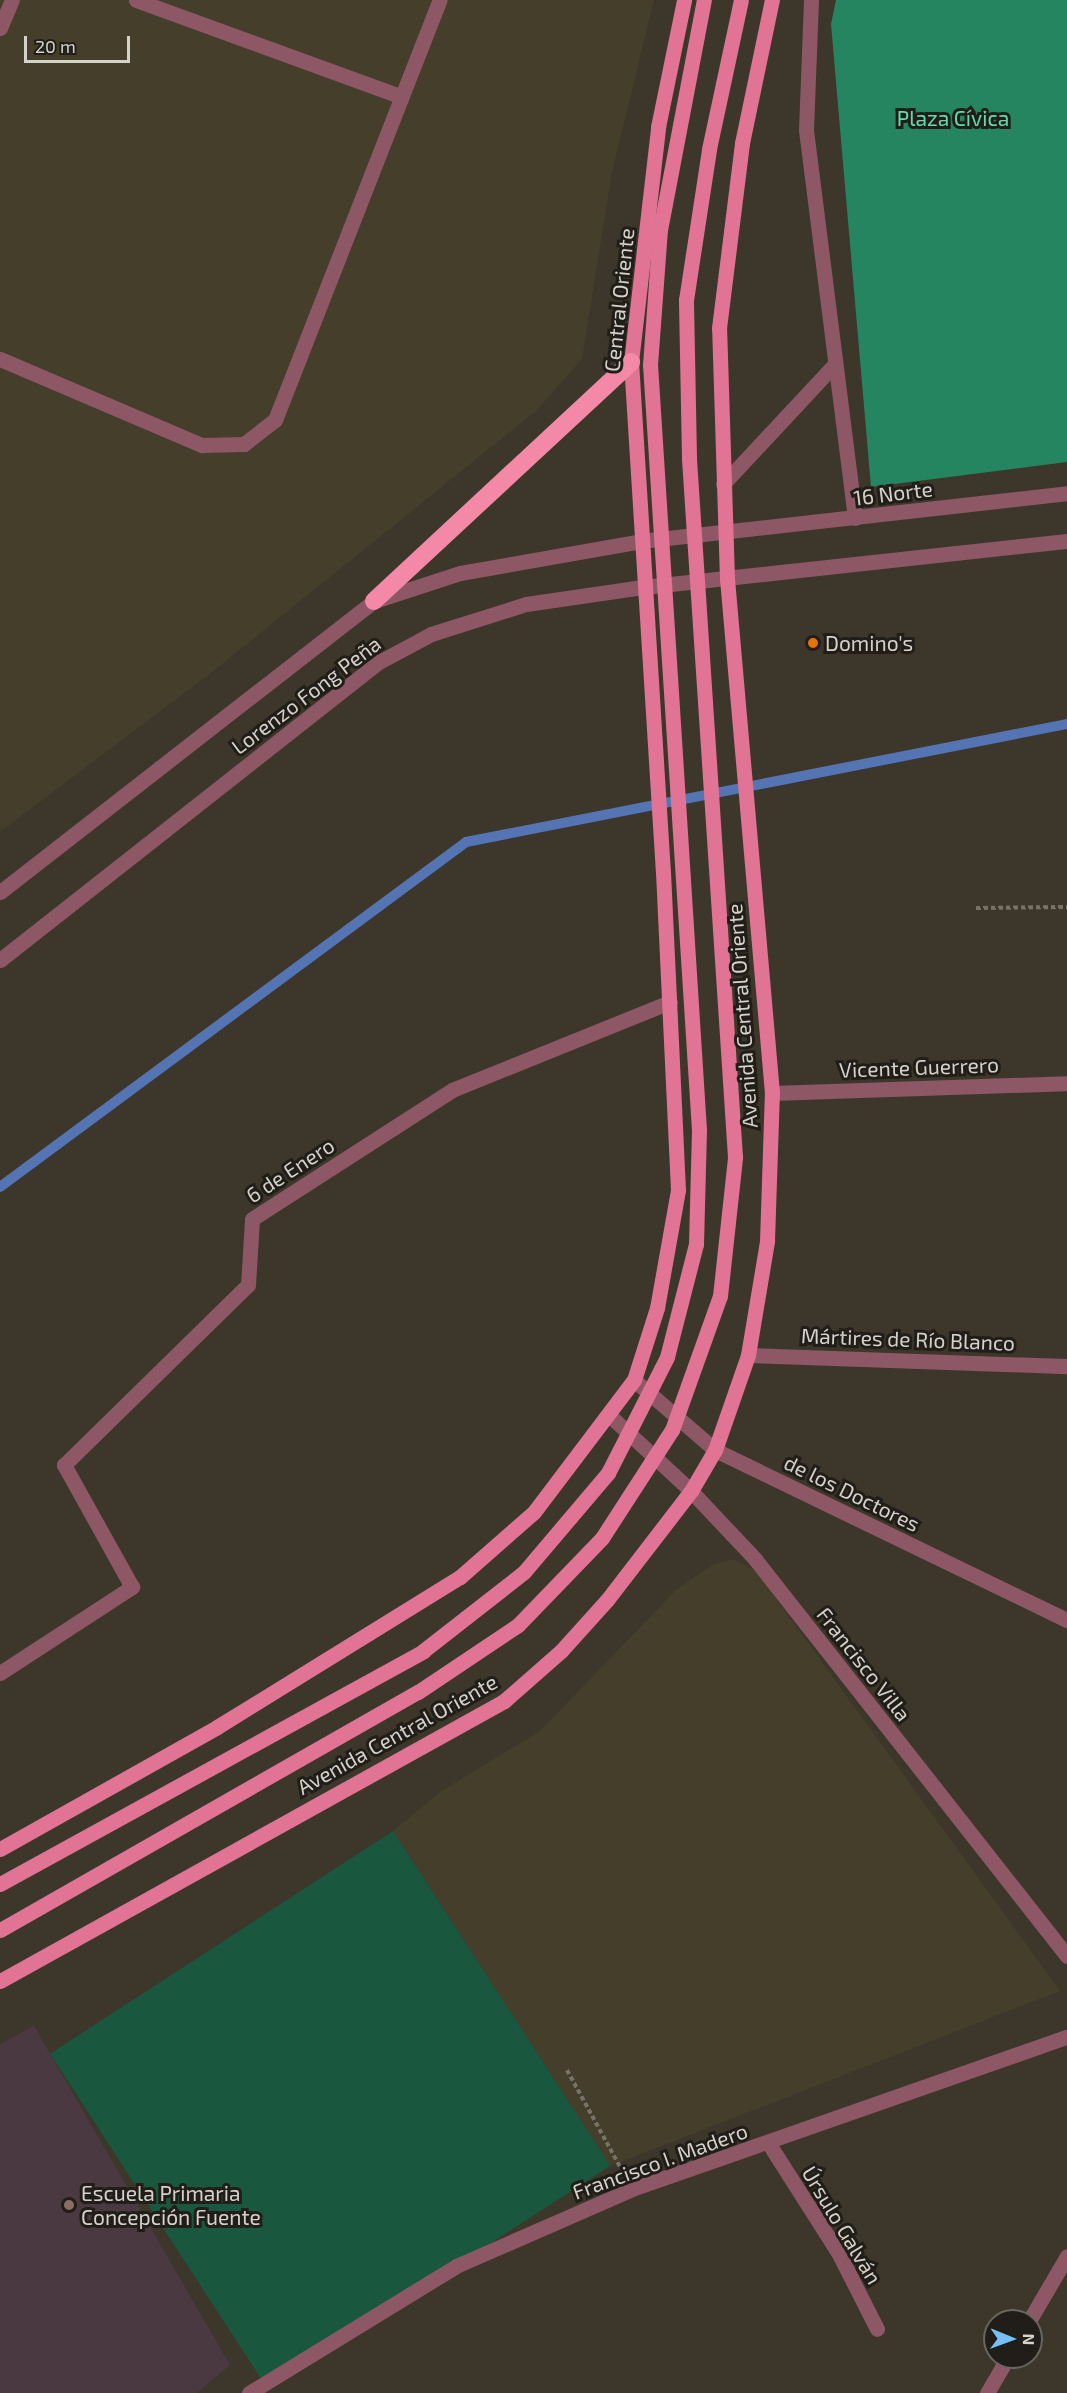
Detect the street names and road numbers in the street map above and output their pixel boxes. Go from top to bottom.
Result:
street label: Central Oriente [599,227,639,373]
street label: 16 Norte [852,476,934,510]
street label: Lorenzo Fong Peña [226,631,386,759]
street label: Avenida Central Oriente [722,903,762,1129]
street label: Vicente Guerrero [839,1052,999,1082]
street label: 6 de Enero [241,1132,339,1208]
street label: Mártires de Río Blanco [801,1323,1015,1355]
street label: de los Doctores [780,1449,924,1537]
street label: Francisco Villa [812,1602,916,1726]
street label: Avenida Central Oriente [292,1668,502,1800]
street label: Francisco I. Madero [569,2118,751,2204]
street label: Úrsulo Galván [797,2161,887,2289]

